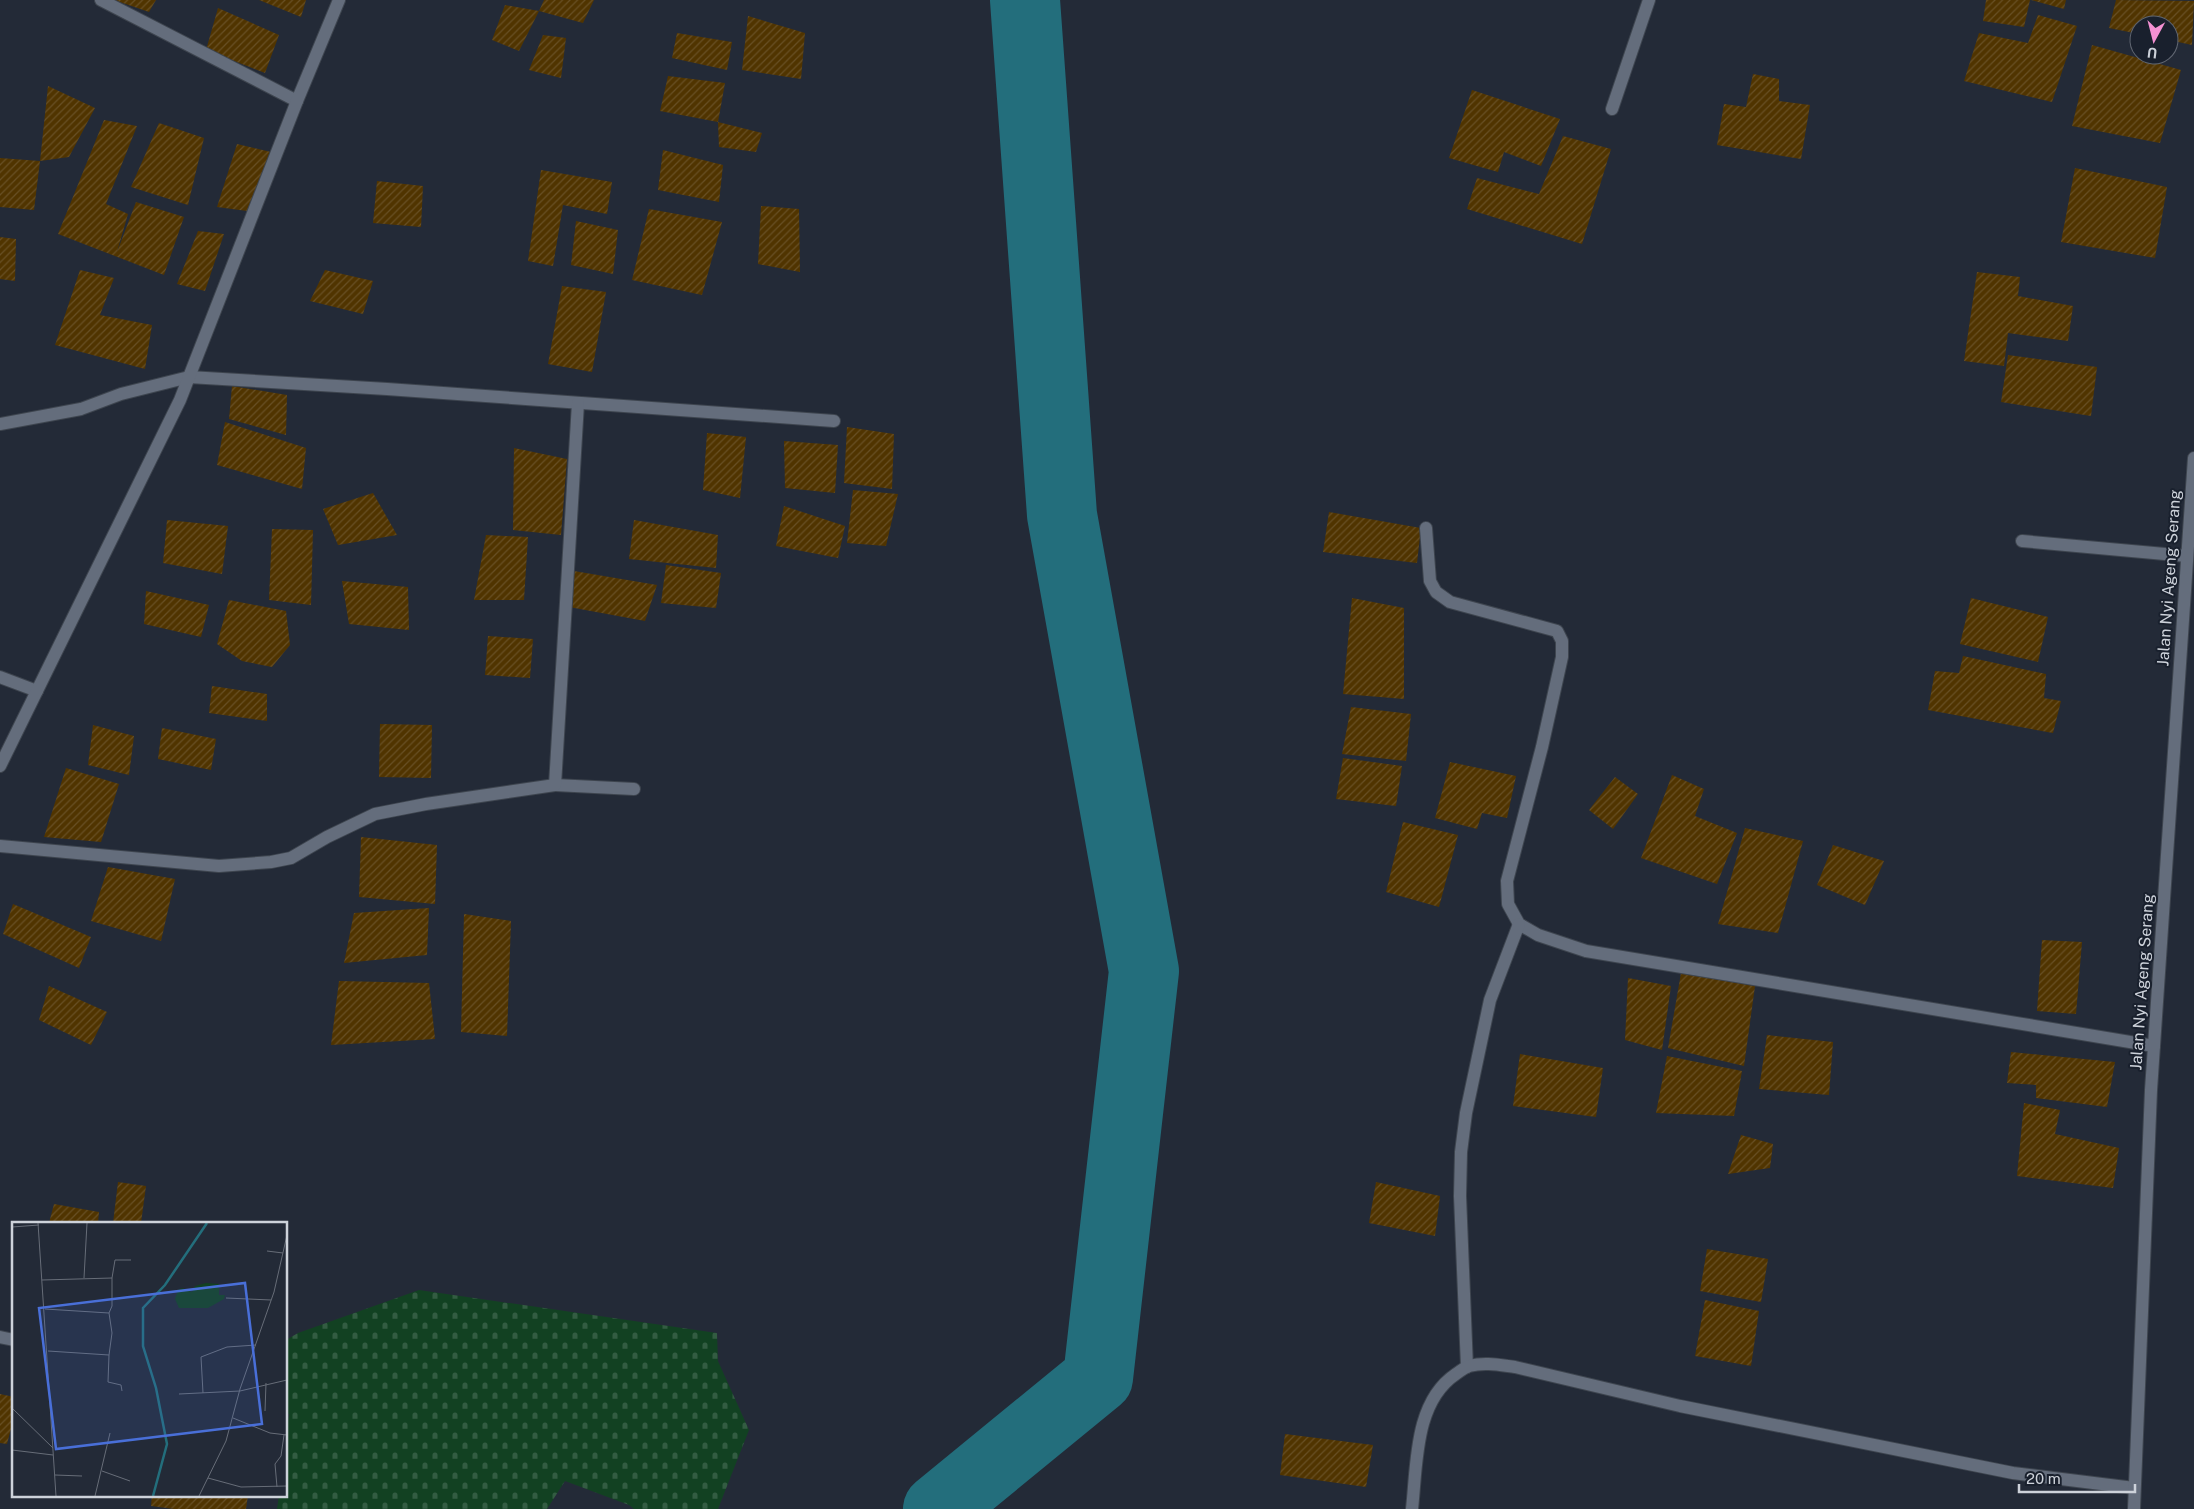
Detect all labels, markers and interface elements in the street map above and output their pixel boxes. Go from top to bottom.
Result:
north arrow [2129,15,2179,65]
text: U [2146,44,2158,61]
street label: Jalan Nyi Ageng Serang [2153,489,2185,667]
street label: Jalan Nyi Ageng Serang [2126,893,2158,1071]
inset map [12,1222,288,1496]
scale bar [2019,1462,2135,1494]
text: 20 m [2026,1470,2061,1487]

